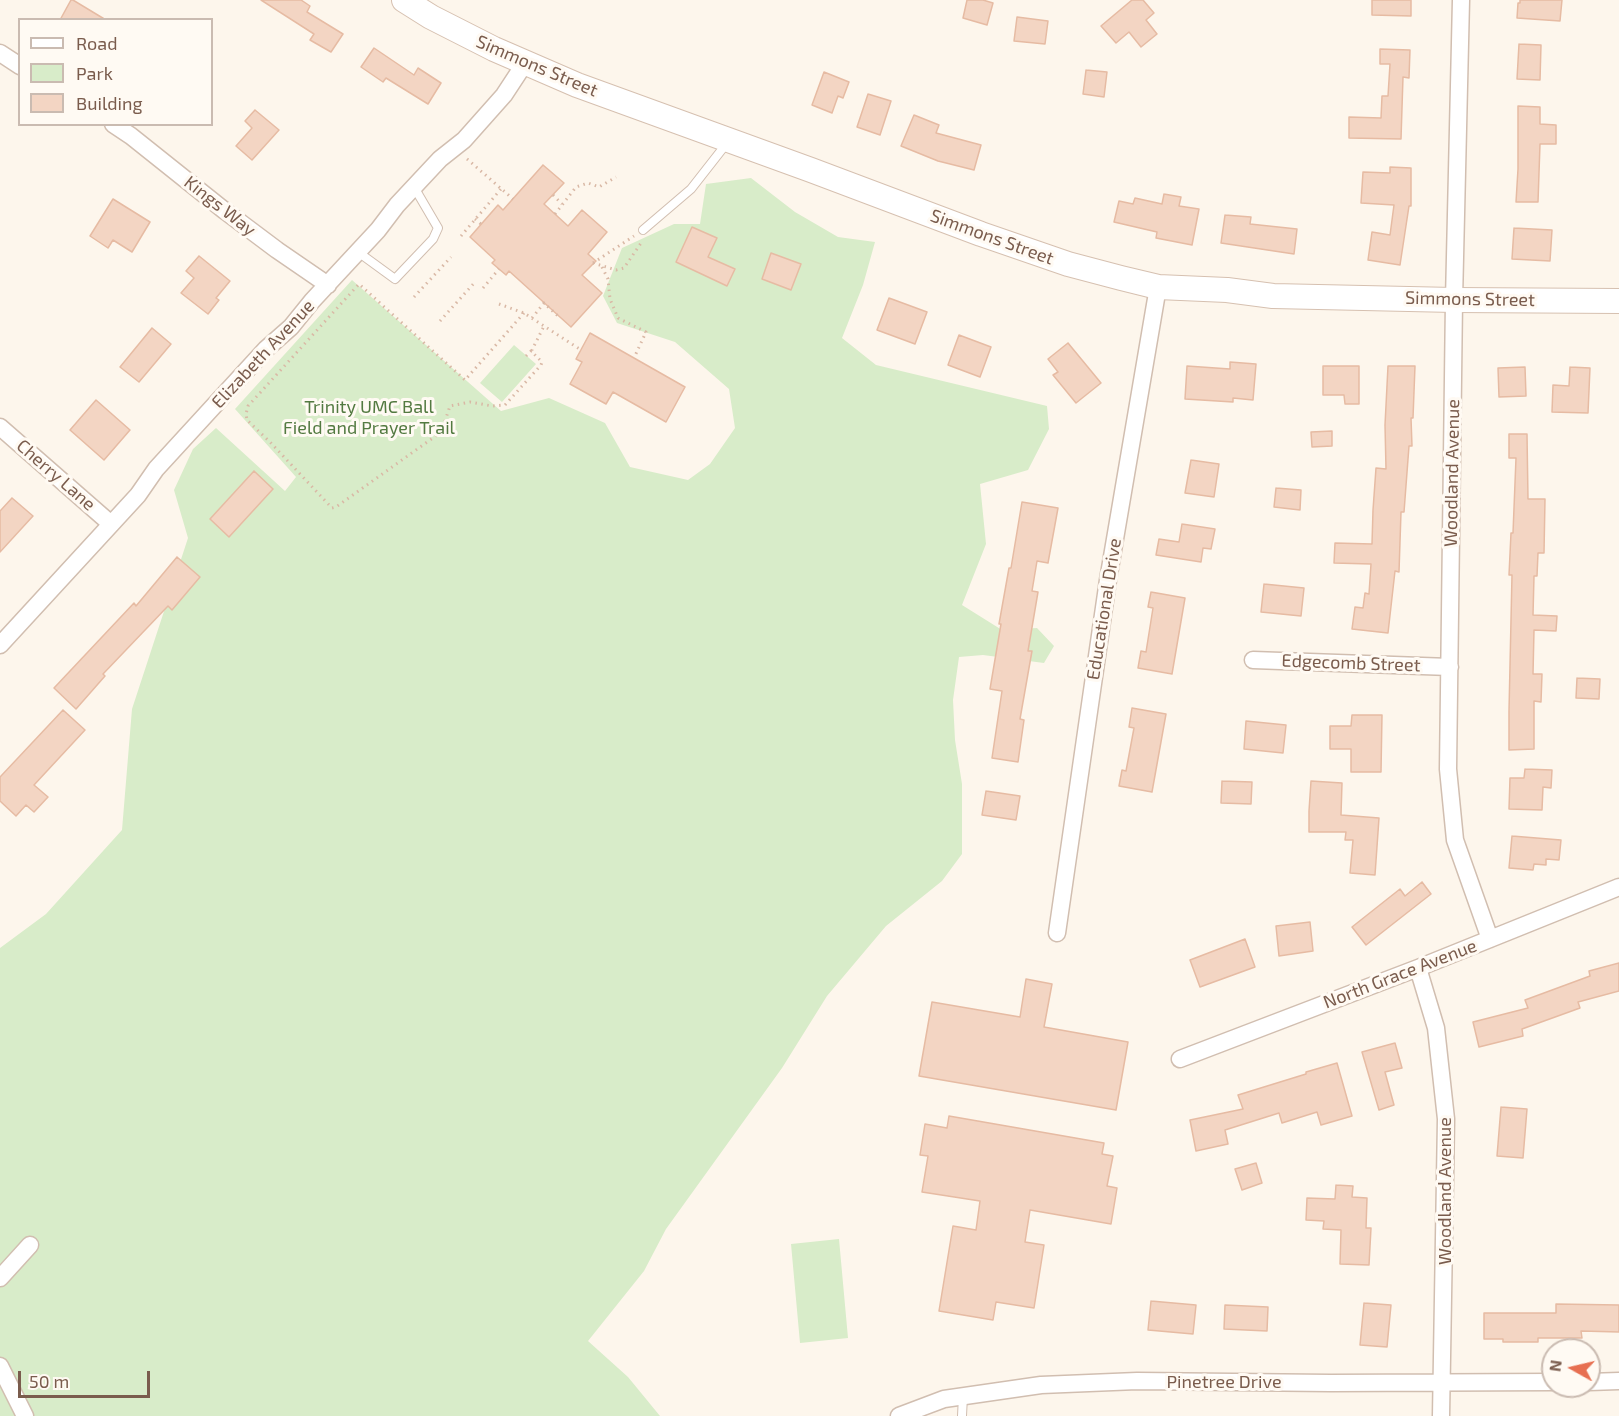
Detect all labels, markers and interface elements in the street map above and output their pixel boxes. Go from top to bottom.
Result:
legend [18,18,213,126]
street label: Simmons Street [473,31,601,101]
text: Road [76,32,117,54]
text: Park [76,62,113,84]
text: Building [76,92,143,114]
street label: Kings Way [180,171,260,241]
street label: Simmons Street [927,205,1057,269]
street label: Simmons Street [1405,287,1535,311]
street label: Elizabeth Avenue [207,295,319,413]
park label: Trinity UMC Ball Field and Prayer Trail [283,396,455,438]
street label: Woodland Avenue [1440,399,1464,547]
street label: Cherry Lane [12,435,100,515]
street label: Educational Drive [1082,537,1126,681]
street label: Edgecomb Street [1281,650,1421,676]
street label: North Grace Avenue [1320,935,1480,1013]
street label: Woodland Avenue [1434,1117,1456,1265]
north arrow [1541,1338,1601,1398]
scale bar [21,1359,153,1397]
text: N [1544,1359,1565,1373]
text: 50 m [29,1370,69,1392]
street label: Pinetree Drive [1166,1371,1282,1393]

